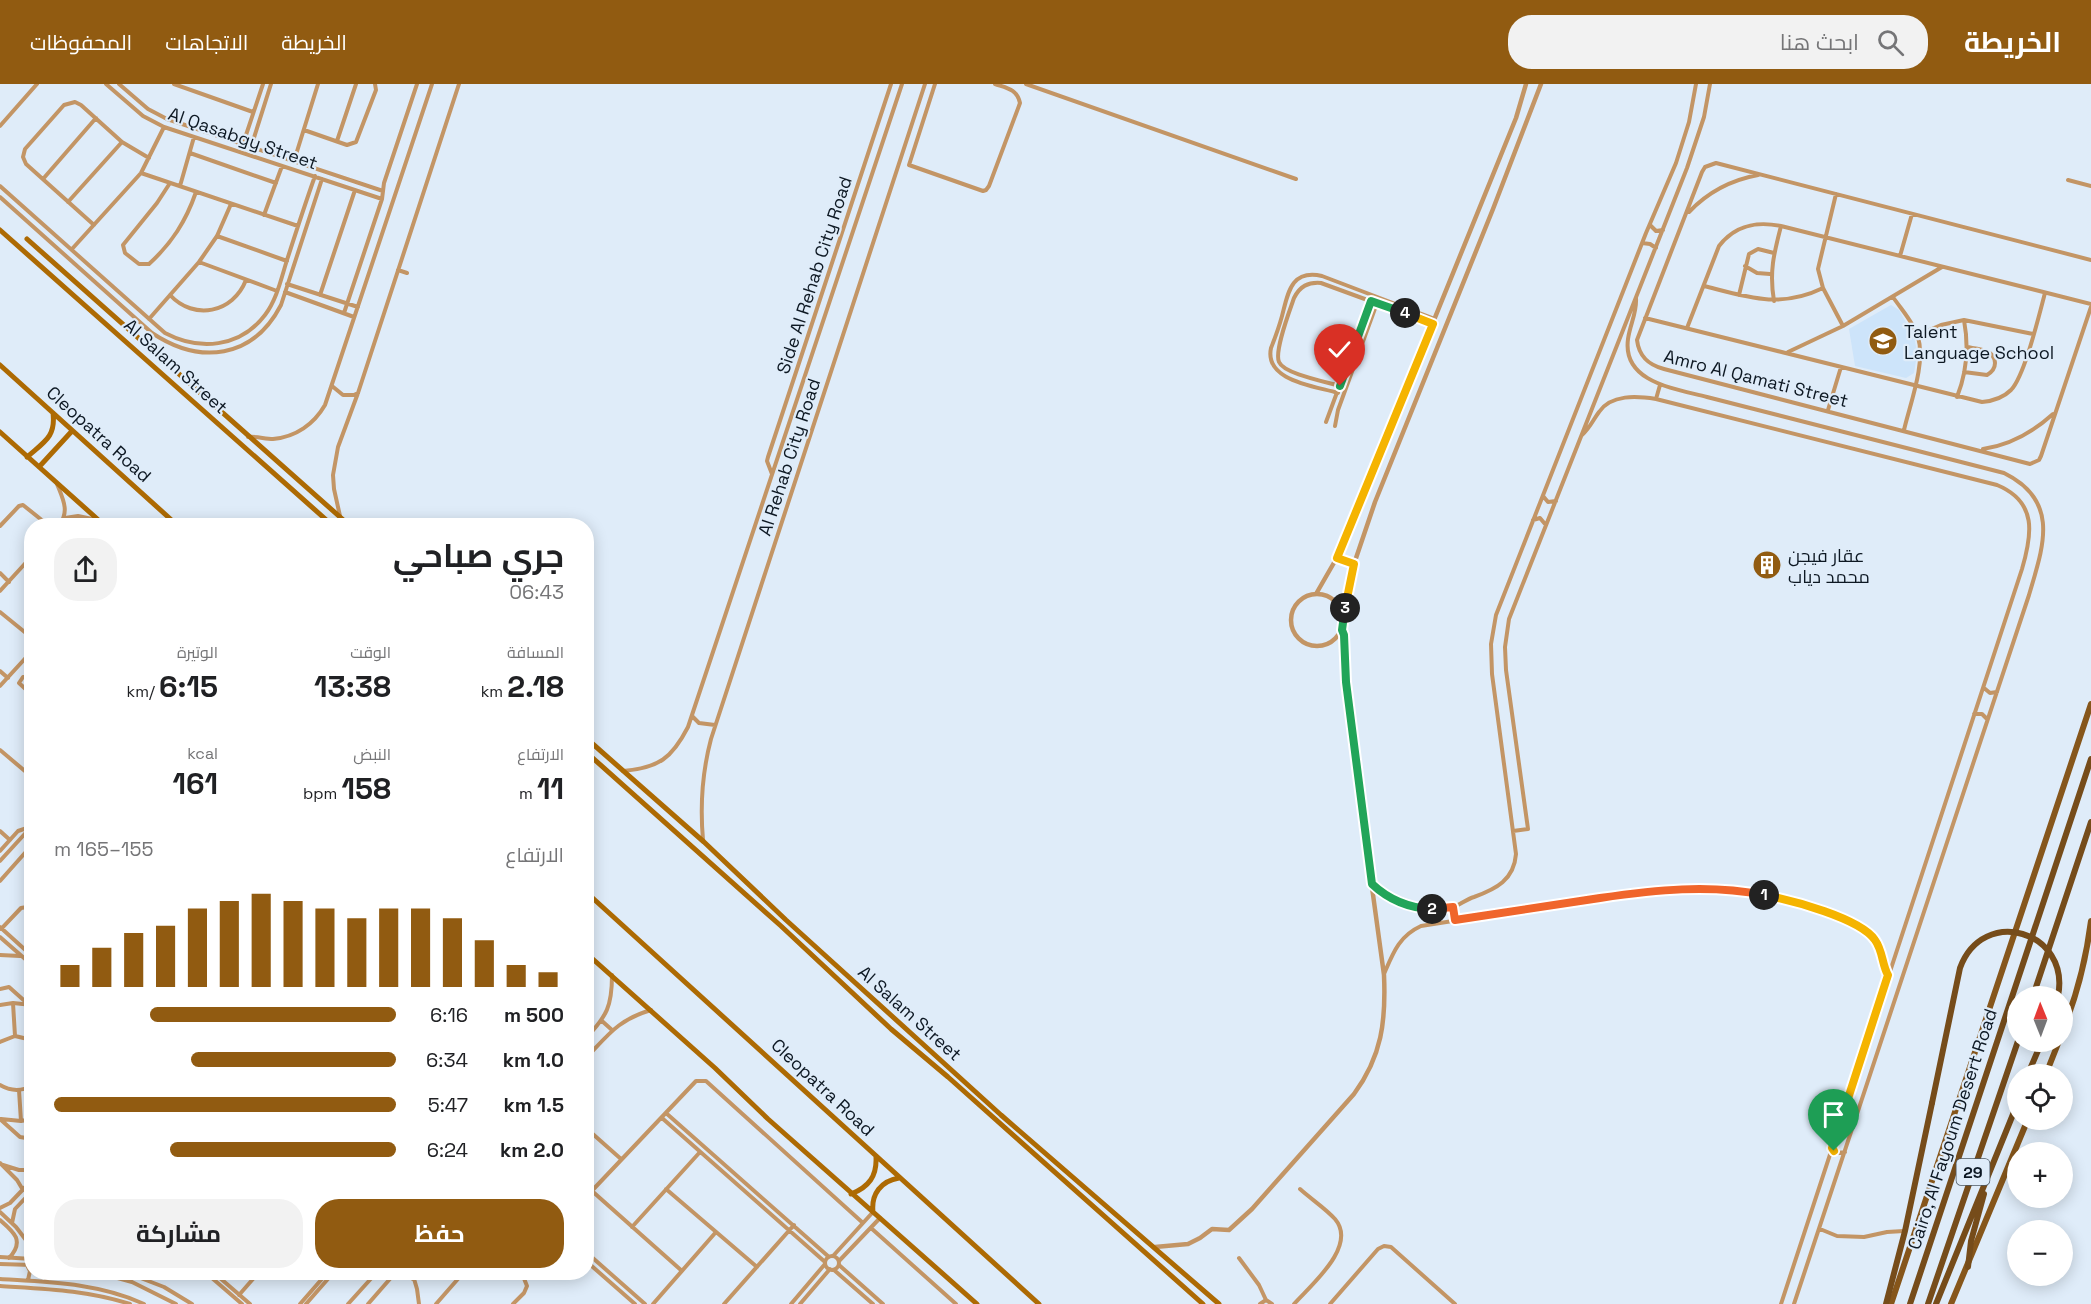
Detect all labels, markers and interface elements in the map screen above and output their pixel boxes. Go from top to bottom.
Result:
search box [1508,15,1928,69]
text: الخريطة [1964,24,2061,60]
icon: search [1874,26,1907,59]
text: ابحث هنا [1780,28,1859,56]
text: المحفوظات [30,29,132,56]
text: الاتجاهات [165,29,248,56]
text: الخريطة [281,29,347,56]
street label: Al Qasabgy Street [165,102,321,174]
street label: Side Al Rehab City Road [771,173,857,377]
pin: 4 [1390,298,1420,328]
text: 4 [1400,302,1410,323]
street label: Al Salam Street [119,313,233,419]
place label: Talent Language School [1904,320,2054,364]
pin [1314,324,1365,386]
school or university icon: Talent Language School [1867,325,1899,357]
icon: check [1323,333,1356,366]
street label: Amro Al Qamati Street [1661,344,1851,412]
street label: Al Rehab City Road [753,375,825,539]
street label: Cleopatra Road [42,381,156,487]
text: جري صباحي [393,535,564,577]
button: share [54,538,117,601]
place label: عقار فيجن محمد دياب [1788,544,1870,588]
building icon: عقار فيجن محمد دياب [1751,549,1783,581]
text: 06:43 [509,579,564,605]
pin: 3 [1330,593,1360,623]
text: 3 [1340,597,1350,618]
text: الوتيرة [177,642,218,663]
text: الوقت [350,642,391,663]
text: المسافة [507,642,564,663]
text: 6:15 [159,667,218,706]
text: 13:38 [314,667,391,706]
text: 2.18 [507,667,564,706]
text: /km [127,681,159,702]
text: km [481,681,507,702]
text: kcal [187,743,218,764]
text: النبض [353,744,391,765]
text: الارتفاع [517,744,564,765]
text: 161 [172,764,218,803]
text: 158 [341,769,391,808]
text: 11 [537,769,564,808]
text: bpm [303,783,341,804]
text: m [519,783,537,804]
text: 155–165 m [54,836,153,862]
text: الارتفاع [505,842,564,868]
pin: 1 [1749,880,1779,910]
text: 1 [1760,884,1768,905]
pin: 2 [1417,894,1447,924]
text: 2 [1427,898,1437,919]
street label: Al Salam Street [853,960,967,1066]
north arrow [2007,986,2073,1052]
map controls [2007,986,2073,1286]
text: 6:16 [430,1002,468,1028]
text: 500 m [504,1002,564,1028]
street label: Cairo, Al Fayoum Desert Road [1902,1006,2002,1252]
street label: Cleopatra Road [767,1033,879,1141]
text: 6:34 [426,1047,468,1073]
text: 1.0 km [503,1047,564,1073]
button: locate [2007,1064,2073,1130]
pin [1808,1089,1859,1151]
text: 5:47 [428,1092,468,1118]
text: 1.5 km [504,1092,564,1118]
icon: arrive [1817,1098,1850,1131]
text: 6:24 [427,1137,468,1163]
text: 2.0 km [500,1137,564,1163]
button: + [2007,1142,2073,1208]
road number: 29 [1956,1159,1990,1185]
button: مشاركة [54,1199,303,1268]
button: حفظ [315,1199,564,1268]
button: − [2007,1220,2073,1286]

